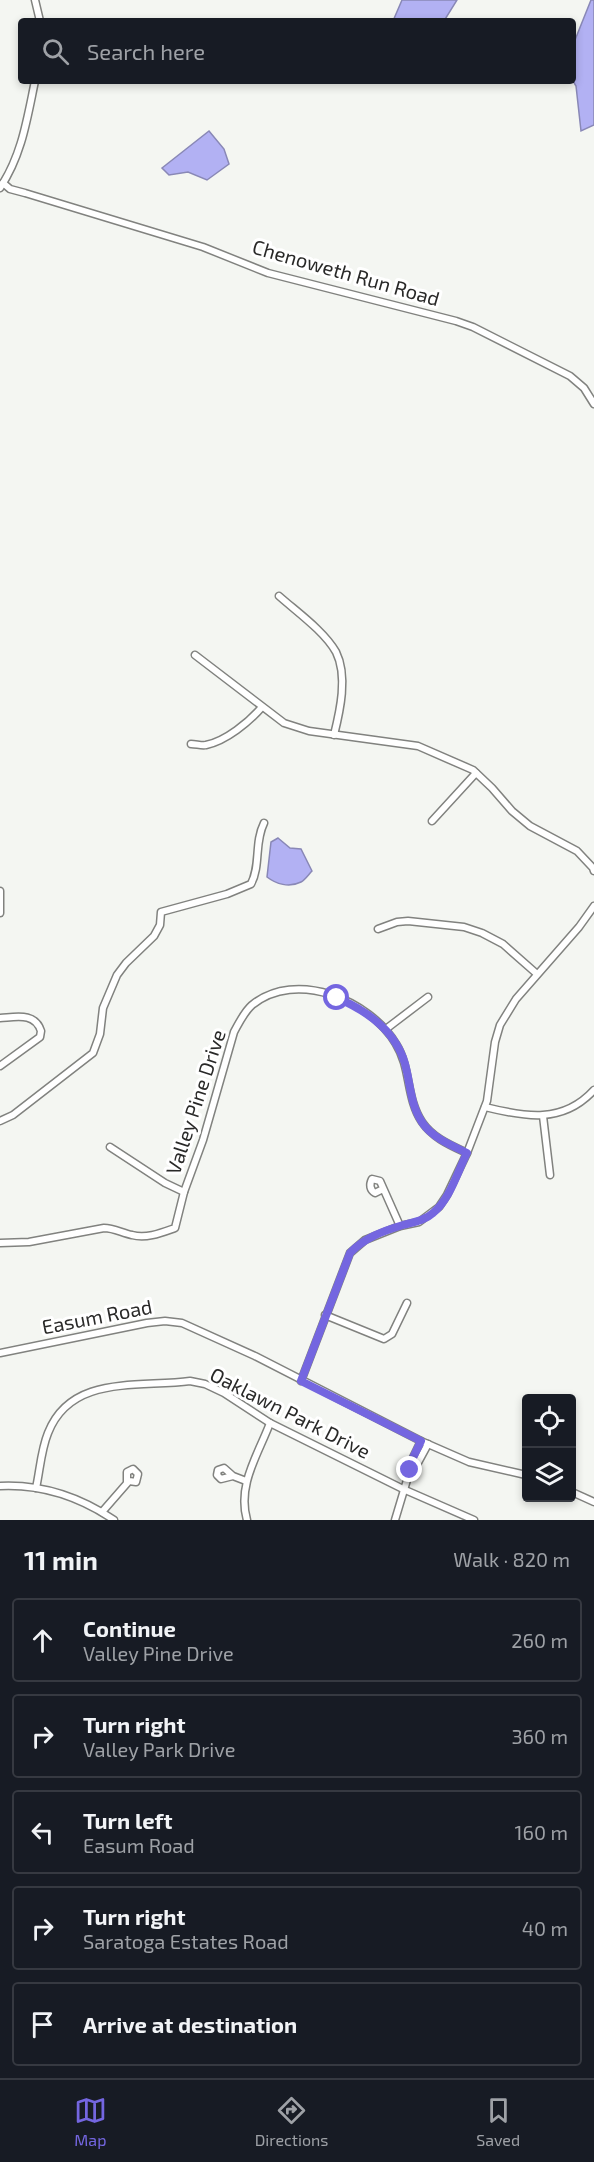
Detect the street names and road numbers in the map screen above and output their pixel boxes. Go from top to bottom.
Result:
street label: Chenoweth Run Road [250,234,443,310]
street label: Valley Pine Drive [160,1026,230,1177]
street label: Easum Road [40,1294,154,1338]
street label: Oaklawn Park Drive [206,1361,375,1463]

